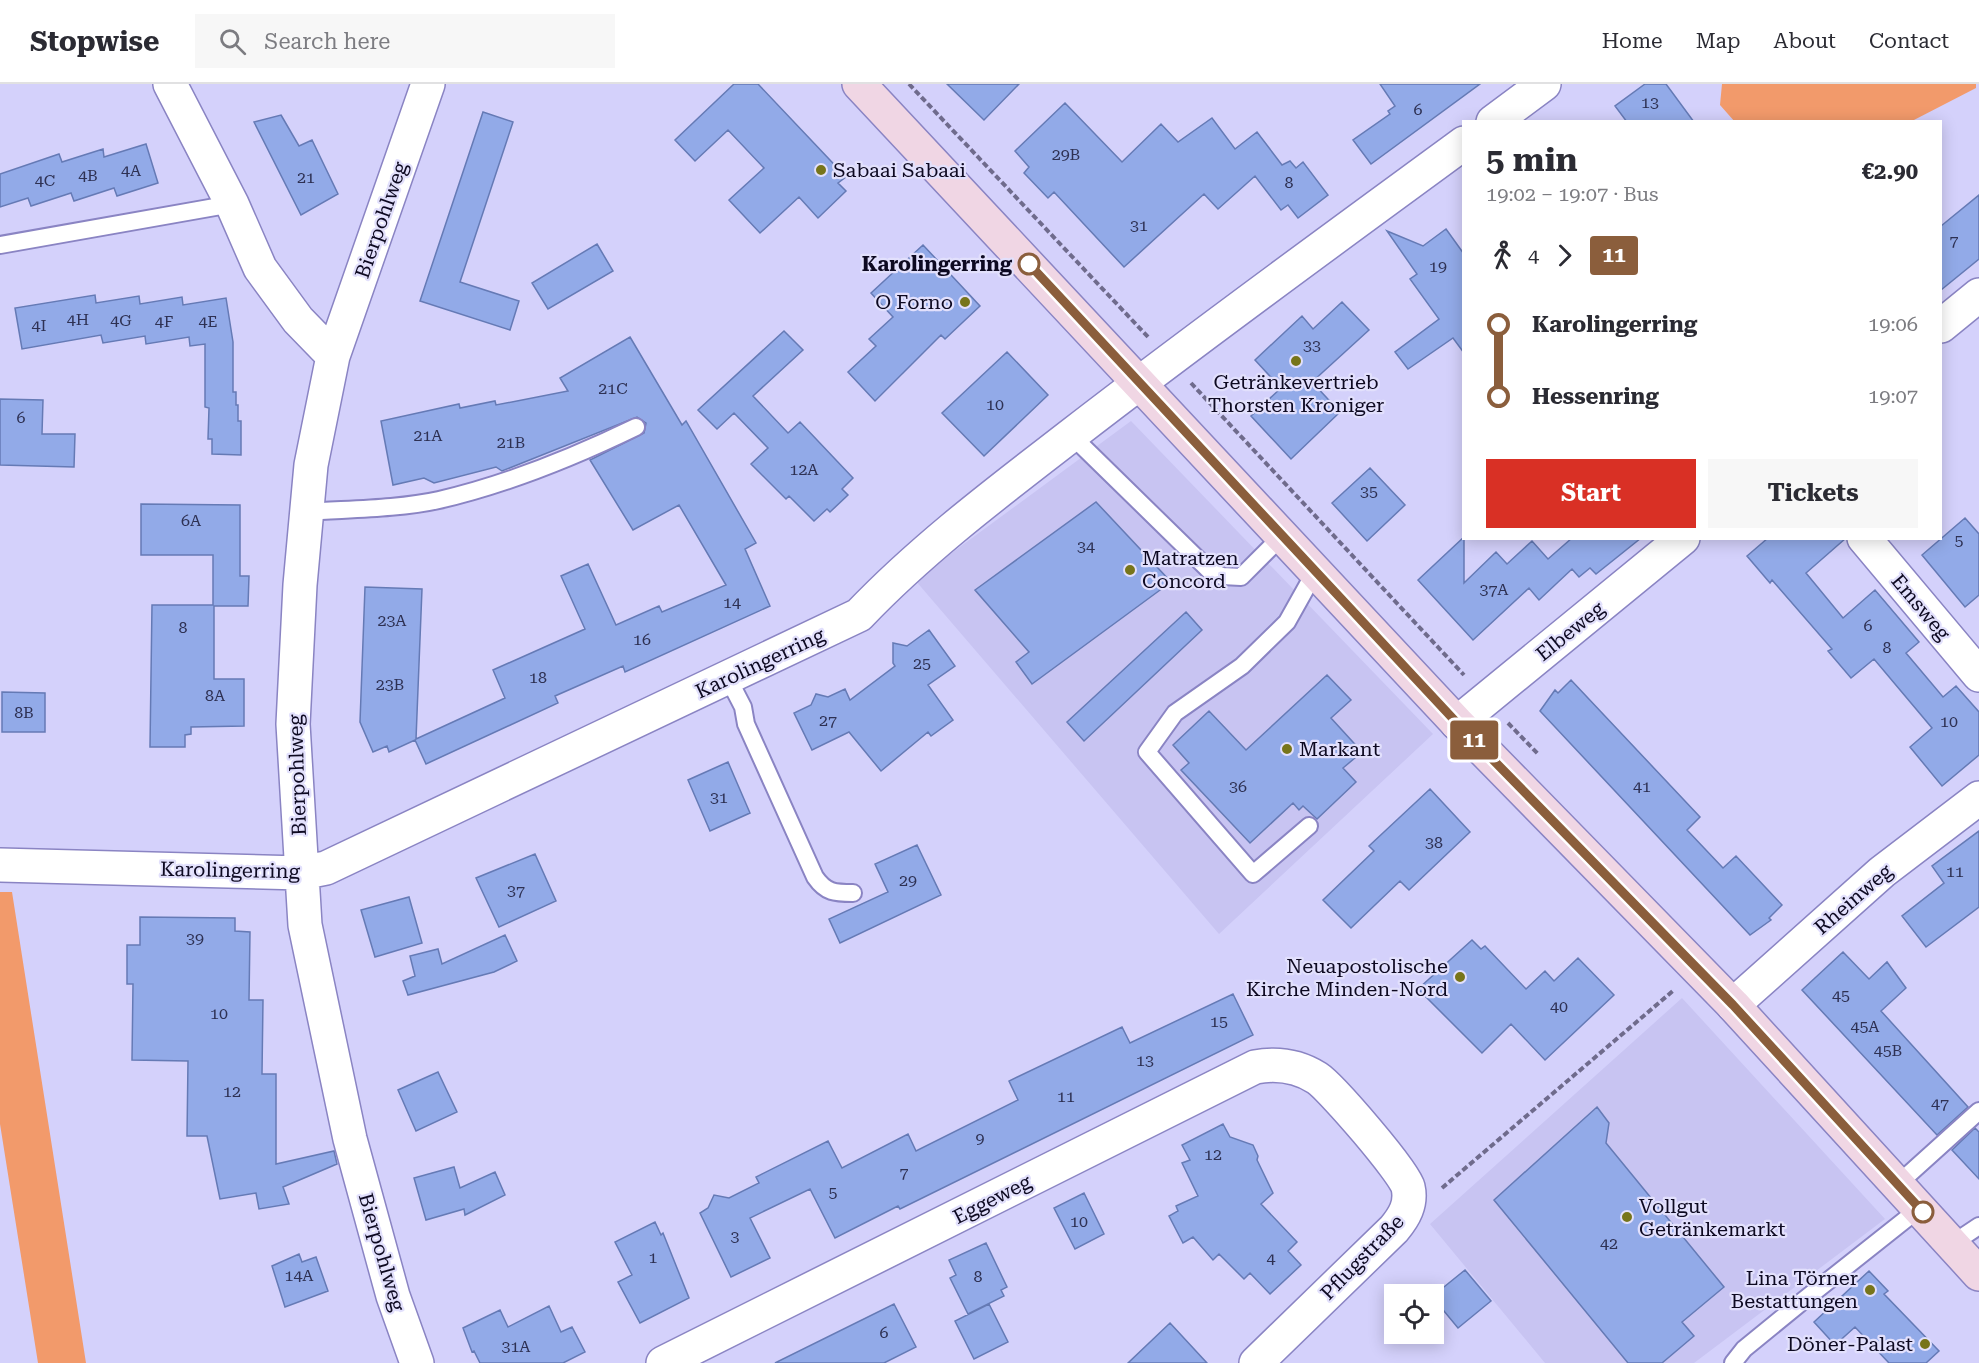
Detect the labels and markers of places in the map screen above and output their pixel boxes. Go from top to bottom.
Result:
place label: Sabaai Sabaai [833,158,966,182]
marker: Sabaai Sabaai [814,163,828,177]
place label: Karolingerring [862,252,1013,276]
marker: Karolingerring [1018,253,1040,275]
place label: O Forno [875,290,953,314]
marker: O Forno [958,295,972,309]
marker: Getränkevertrieb Thorsten Kroniger [1289,354,1303,368]
place label: Getränkevertrieb Thorsten Kroniger [1208,370,1384,417]
place label: Matratzen Concord [1142,546,1239,593]
marker: Matratzen Concord [1123,563,1137,577]
place label: Markant [1299,737,1381,761]
marker: Markant [1280,742,1294,756]
place label: Neuapostolische Kirche Minden-Nord [1246,954,1448,1001]
marker: Neuapostolische Kirche Minden-Nord [1453,970,1467,984]
place label: Vollgut Getränkemarkt [1639,1194,1786,1241]
unlabelled marker [1912,1201,1934,1223]
marker: Vollgut Getränkemarkt [1620,1210,1634,1224]
place label: Lina Törner Bestattungen [1731,1266,1858,1313]
marker: Lina Törner Bestattungen [1863,1283,1877,1297]
place label: Döner-Palast [1787,1332,1914,1356]
marker: Döner-Palast [1918,1337,1932,1351]

